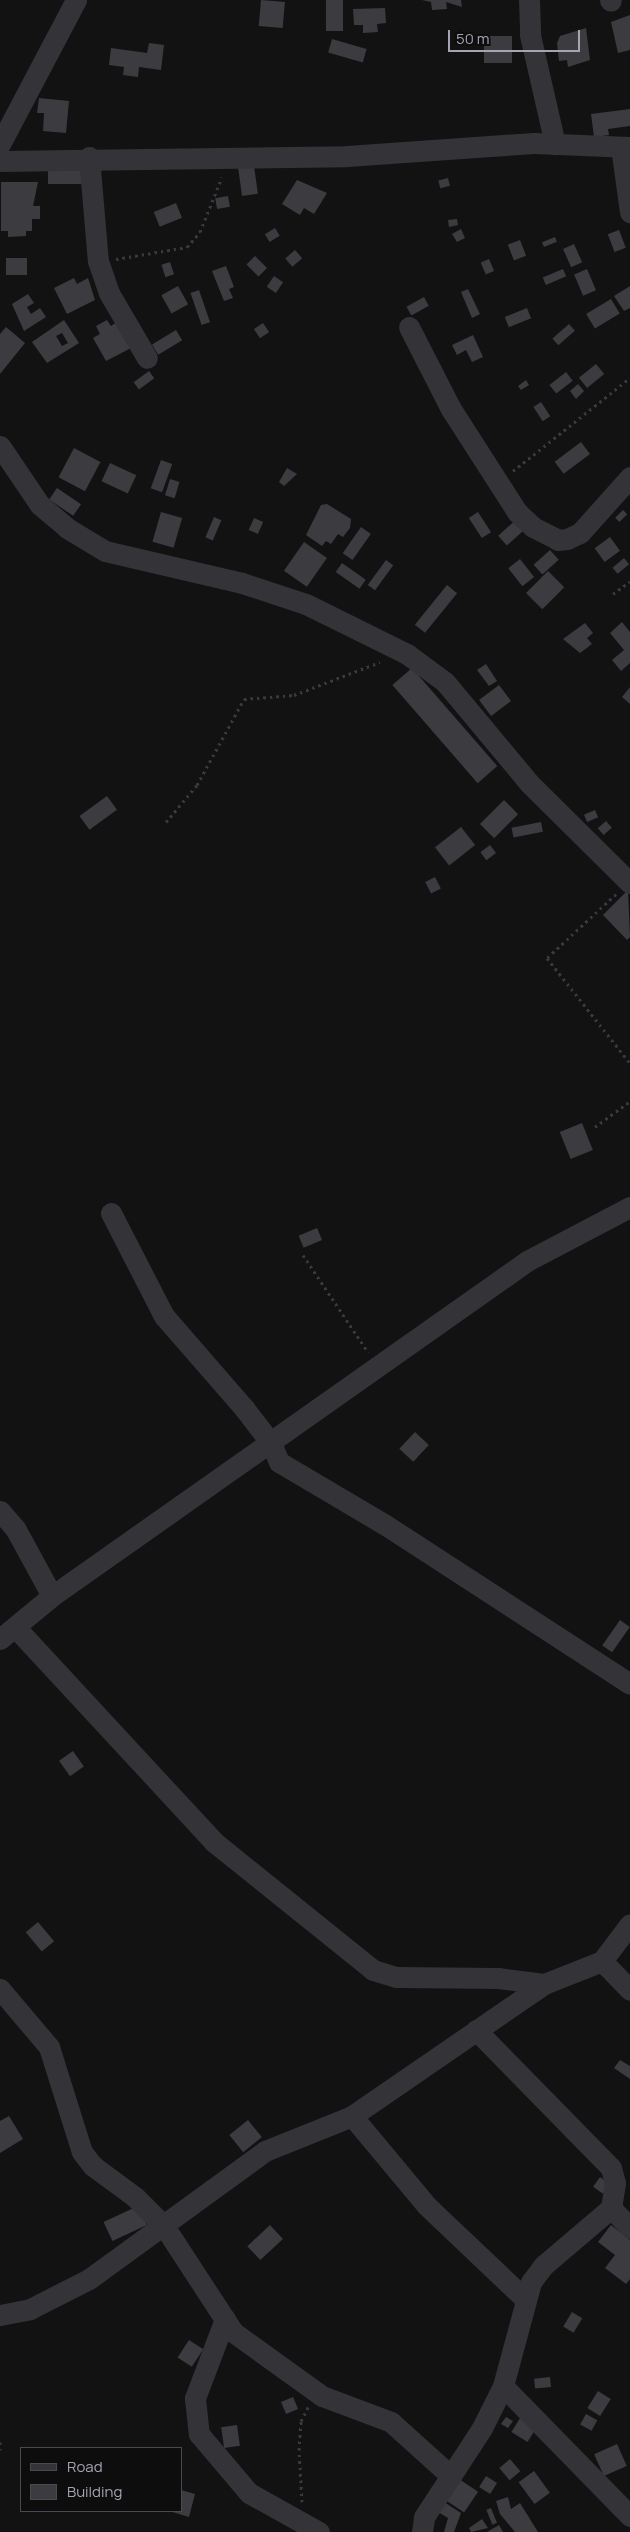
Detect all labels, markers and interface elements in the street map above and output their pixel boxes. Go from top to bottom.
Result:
scale bar [450,20,582,52]
text: 50 m [456,28,490,49]
legend [20,2447,182,2512]
text: Road [67,2456,103,2477]
text: Building [67,2481,122,2502]

